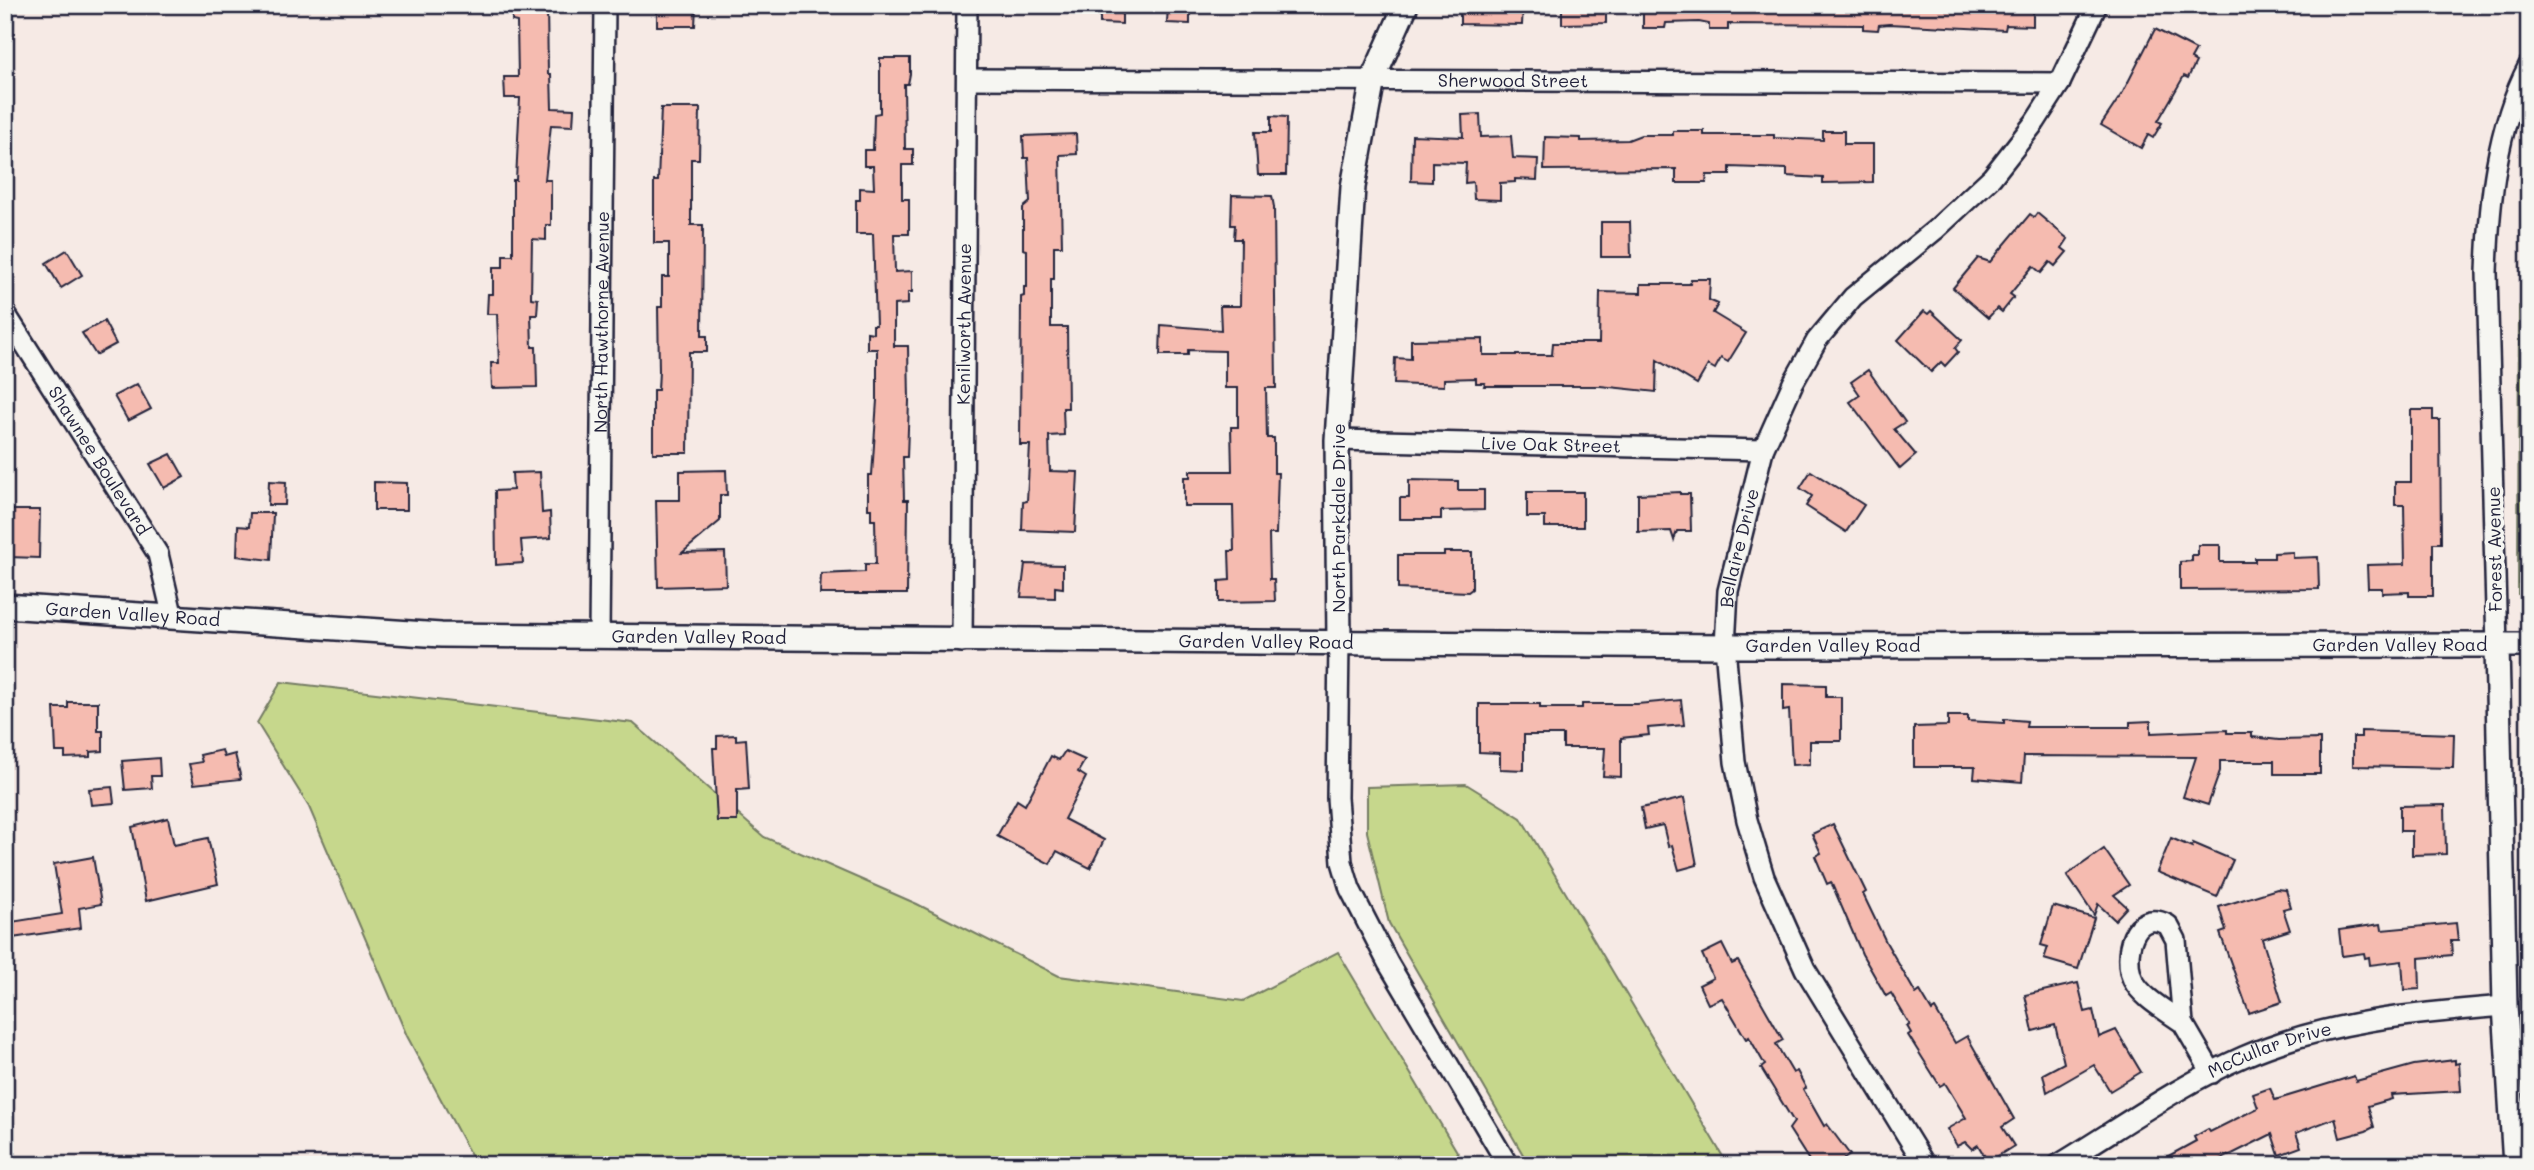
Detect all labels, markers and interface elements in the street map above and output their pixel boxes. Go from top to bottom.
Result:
street label: Sherwood Street [1438,68,1588,92]
street label: North Hawthorne Avenue [588,211,614,433]
street label: Kenilworth Avenue [951,243,976,405]
street label: Shawnee Boulevard [43,381,156,539]
street label: North Parkdale Drive [1326,423,1350,613]
street label: Live Oak Street [1481,430,1621,458]
street label: Bellaire Drive [1714,486,1764,608]
street label: Forest Avenue [2481,486,2507,612]
street label: Garden Valley Road [45,596,221,631]
street label: Garden Valley Road [611,623,787,649]
street label: Garden Valley Road [1178,628,1354,654]
street label: Garden Valley Road [2312,632,2488,656]
street label: Garden Valley Road [1745,633,1921,657]
street label: McCullar Drive [2203,1016,2334,1083]

